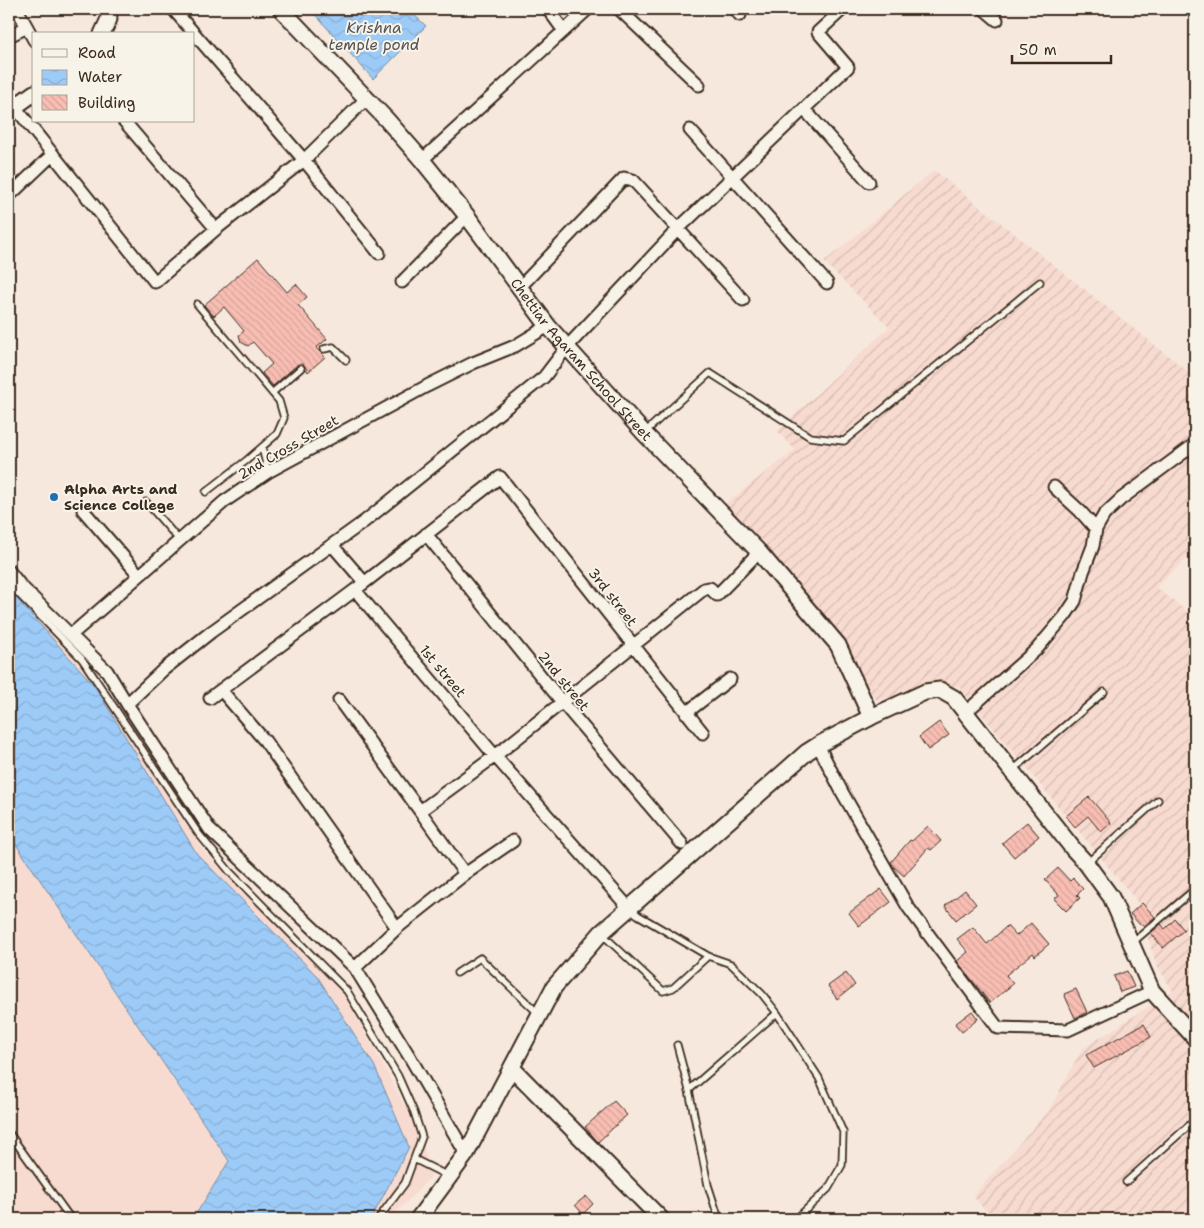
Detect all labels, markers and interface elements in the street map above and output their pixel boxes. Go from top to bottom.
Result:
water label: Krishna temple pond [329,18,420,55]
legend [32,32,195,122]
scale bar [1012,32,1110,64]
text: 50 m [1019,40,1057,60]
text: Road [78,43,116,63]
text: Water [78,67,122,87]
text: Building [78,93,135,113]
street label: Chettiar Agaram School Street [507,274,656,445]
street label: 2nd Cross Street [234,411,342,483]
place label: Alpha Arts and Science College [64,480,178,514]
marker: Alpha Arts and Science College [48,491,60,503]
street label: 3rd street [585,564,641,630]
street label: 1st street [416,641,470,701]
street label: 2nd street [534,648,594,714]

